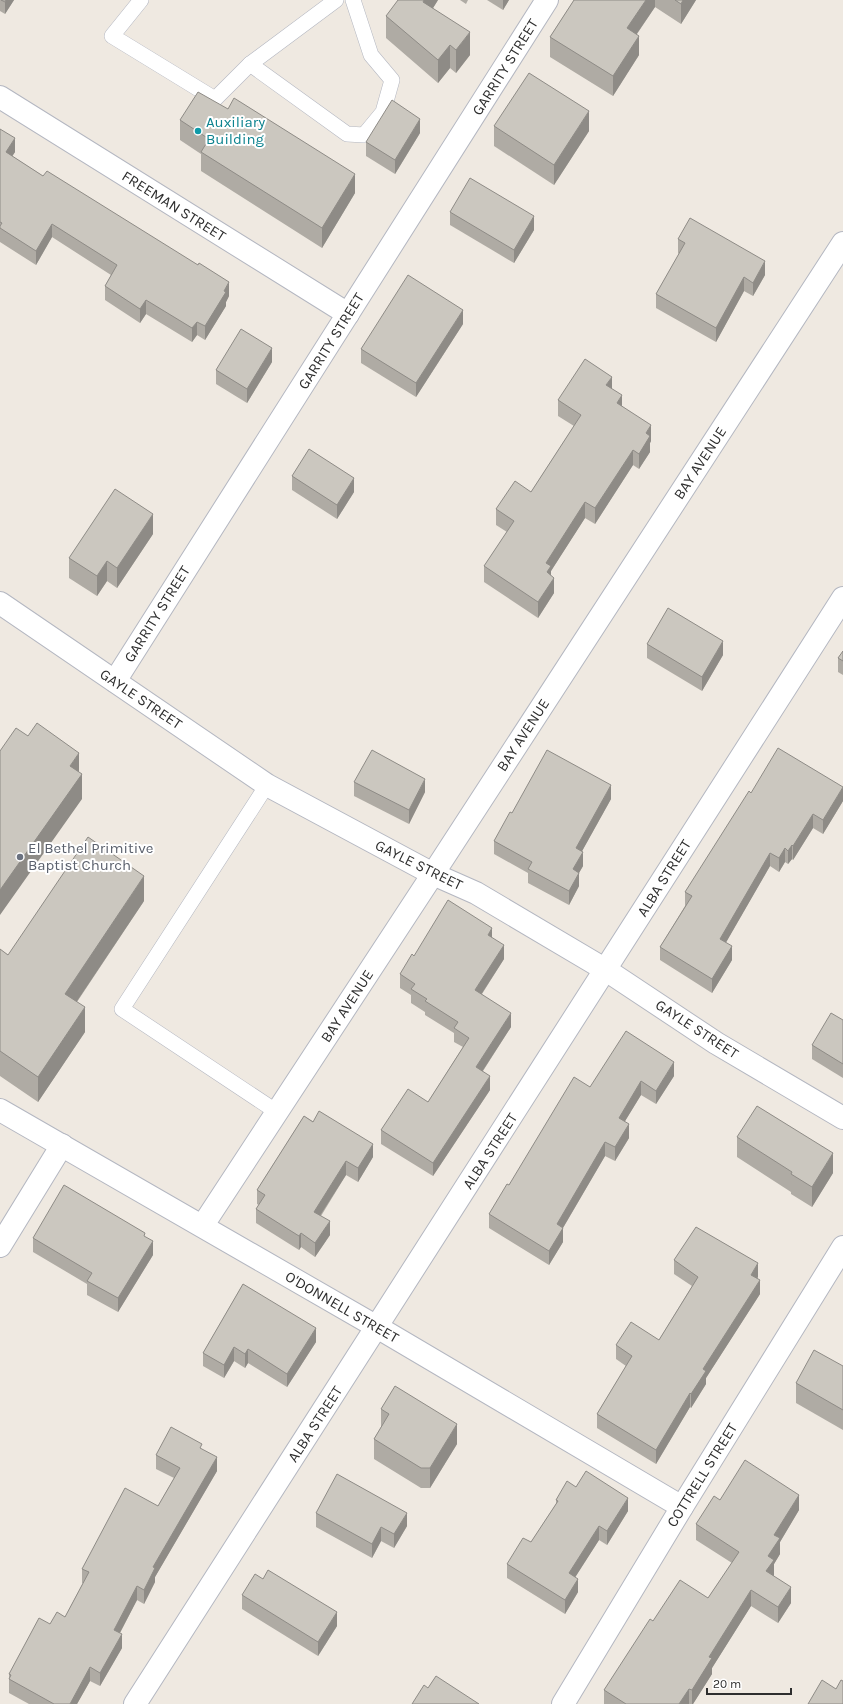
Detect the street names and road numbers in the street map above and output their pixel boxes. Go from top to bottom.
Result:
street label: GARRITY STREET [468,15,542,119]
street label: FREEMAN STREET [119,167,230,245]
street label: GARRITY STREET [294,289,368,393]
street label: BAY AVENUE [670,423,730,503]
street label: GARRITY STREET [120,562,194,666]
street label: GAYLE STREET [96,665,186,733]
street label: BAY AVENUE [493,695,553,775]
street label: GAYLE STREET [372,836,466,894]
street label: ALBA STREET [633,836,695,920]
street label: BAY AVENUE [317,966,377,1046]
street label: GAYLE STREET [652,996,742,1063]
street label: ALBA STREET [459,1109,522,1192]
street label: O'DONNELL STREET [282,1267,402,1347]
street label: ALBA STREET [284,1382,347,1465]
street label: COTTRELL STREET [663,1419,741,1530]

